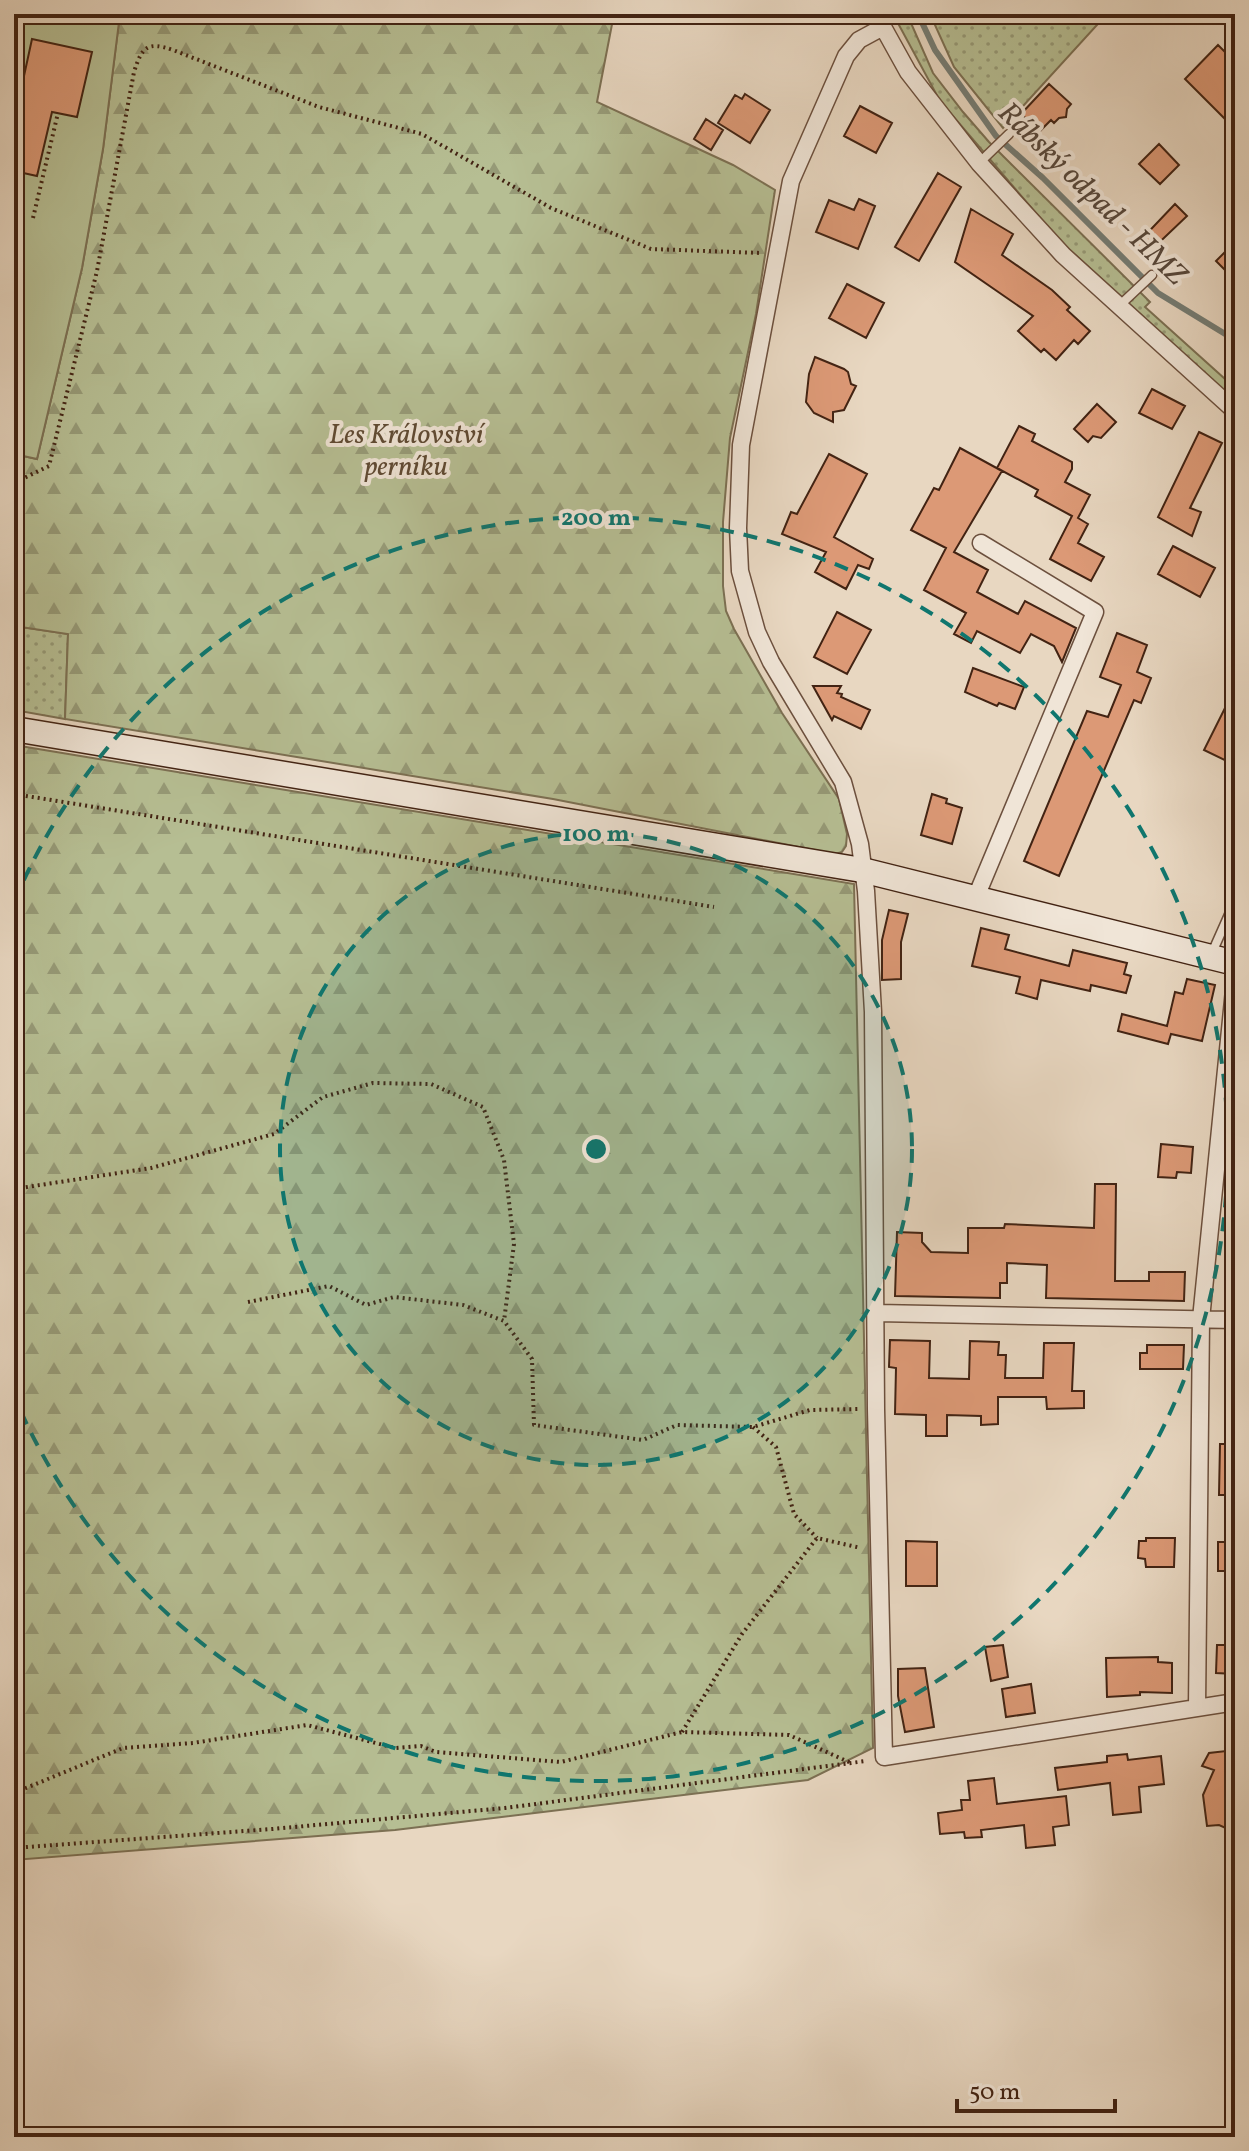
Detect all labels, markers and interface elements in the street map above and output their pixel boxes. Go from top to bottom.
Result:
water label: Rábský odpad - HMZ [988,93,1197,297]
park label: Les Království perníku [329,416,486,487]
text: 200 m [561,502,631,536]
text: 100 m [562,818,630,852]
centre of rings [582,1135,610,1163]
scale bar [957,2063,1115,2113]
text: 50 m [969,2076,1021,2110]

